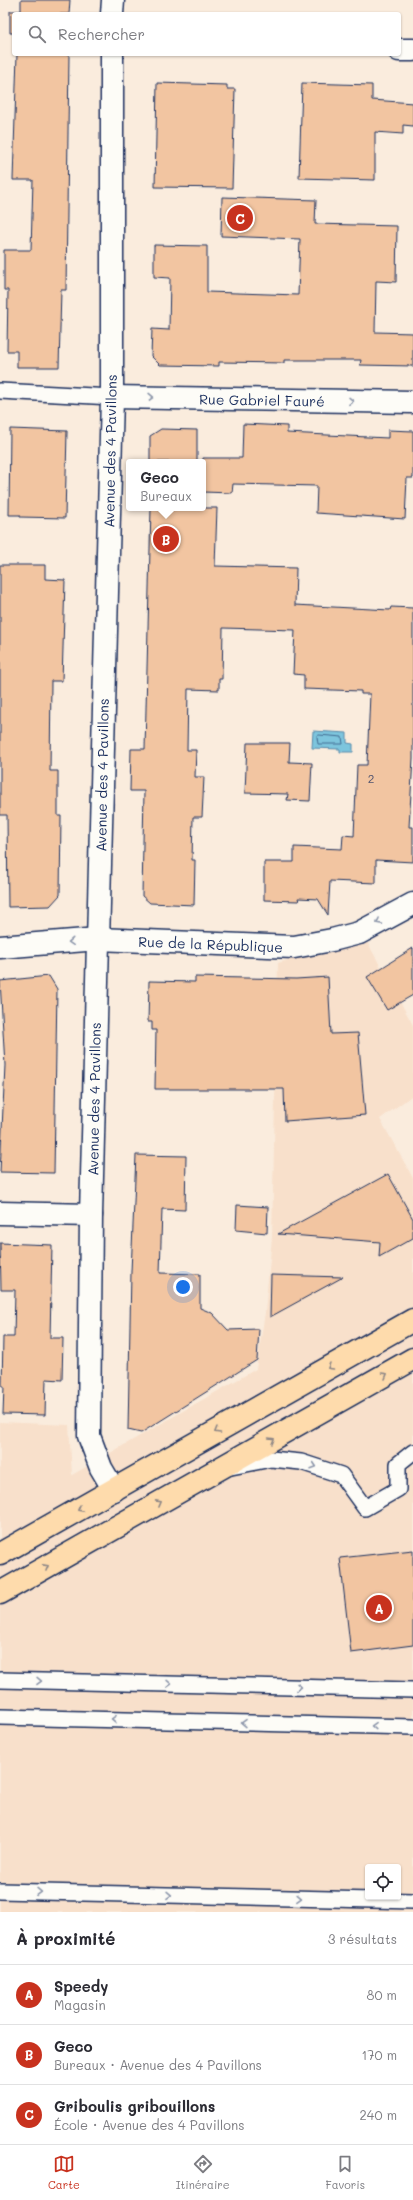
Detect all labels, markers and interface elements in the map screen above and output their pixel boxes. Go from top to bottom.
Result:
search box [12,12,401,56]
icon: search [26,23,48,45]
text: Rechercher [58,24,145,44]
pin: C [227,203,253,233]
street label: Avenue des 4 Pavillons [99,374,121,528]
street label: Rue Gabriel Fauré [199,389,325,410]
one-way arrow [148,393,154,401]
one-way arrow [348,397,354,405]
popup [126,459,206,511]
text: Geco [140,467,179,487]
text: Bureaux [140,487,192,504]
pin: B [153,524,179,554]
street label: Avenue des 4 Pavillons [91,698,113,852]
house number: 2 [368,770,374,786]
one-way arrow [375,917,383,925]
street label: Rue de la République [138,931,283,956]
one-way arrow [68,937,74,946]
street label: Avenue des 4 Pavillons [83,1022,105,1176]
your location [173,1277,193,1297]
one-way arrow [327,1362,335,1369]
one-way arrow [381,1373,388,1380]
one-way arrow [214,1427,222,1434]
one-way arrow [268,1437,276,1444]
one-way arrow [310,1461,317,1470]
one-way arrow [155,1501,162,1508]
one-way arrow [77,1505,84,1512]
one-way arrow [42,1564,49,1571]
pin: A [366,1593,392,1623]
one-way arrow [36,1677,42,1685]
one-way arrow [166,1680,172,1688]
one-way arrow [296,1683,302,1691]
one-way arrow [111,1715,117,1723]
one-way arrow [241,1719,247,1727]
one-way arrow [371,1722,377,1730]
map controls [365,1864,401,1900]
button: locate [365,1864,401,1900]
one-way arrow [36,1888,42,1896]
one-way arrow [166,1891,172,1899]
one-way arrow [296,1894,302,1902]
text: À proximité [16,1927,115,1949]
text: 3 résultats [328,1930,397,1947]
text: Speedy [54,1976,108,1996]
text: A [24,1986,34,2003]
text: 80 m [367,1986,397,2003]
text: Magasin [54,1996,106,2013]
text: Geco [54,2036,93,2056]
text: B [25,2046,33,2063]
text: 170 m [361,2046,397,2063]
text: Bureaux · Avenue des 4 Pavillons [54,2056,262,2073]
text: Griboulis gribouillons [54,2096,215,2116]
text: C [24,2106,34,2123]
text: 240 m [360,2106,397,2123]
text: École · Avenue des 4 Pavillons [54,2116,244,2133]
tab: Carte [48,2153,80,2192]
tab: Itinéraire [176,2153,230,2192]
tab: Favoris [326,2153,365,2192]

